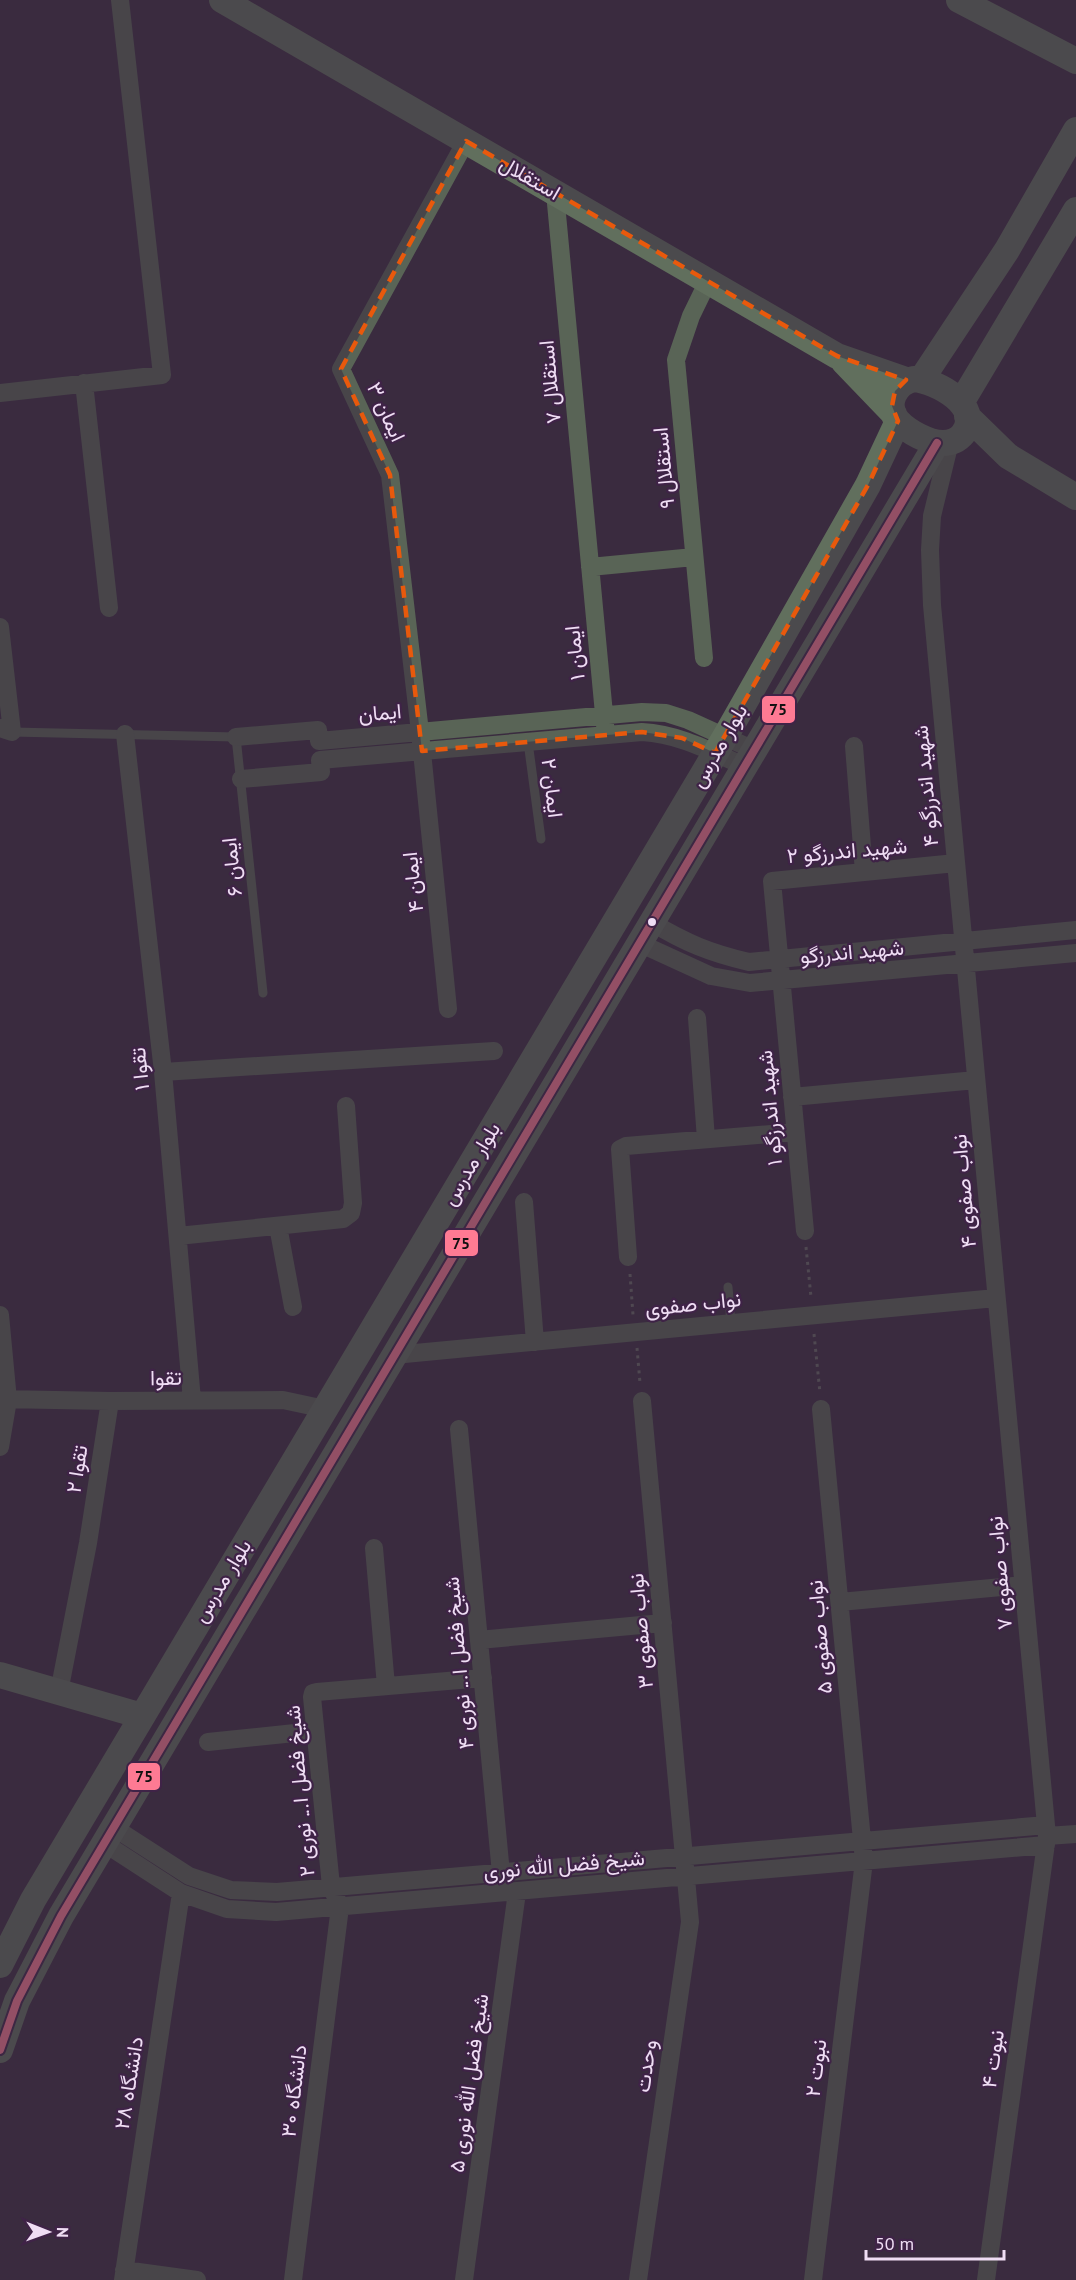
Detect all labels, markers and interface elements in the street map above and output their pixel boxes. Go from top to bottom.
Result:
street label: استقلال [495,149,566,206]
street label: استقلال ۷ [532,339,567,425]
street label: ایمان ۳ [361,378,412,446]
street label: استقلال ۹ [646,426,681,510]
street label: ایمان ۱ [558,624,591,682]
line badge: 75 [761,695,796,724]
street label: ایمان [357,697,403,728]
street label: بلوار مدرس [684,699,753,793]
text: 75 [769,699,787,719]
street label: شهید اندرزگو ۴ [907,724,944,848]
street label: ایمان ۲ [535,757,570,819]
street label: شهید اندرزگو ۲ [786,832,908,869]
street label: ایمان ۶ [215,836,248,898]
street label: ایمان ۴ [396,850,429,914]
unlabelled marker [646,916,658,928]
street label: شهید اندرزگو [799,934,905,969]
street label: تقوا ۱ [124,1046,155,1092]
street label: شهید اندرزگو ۱ [751,1049,788,1167]
street label: بلوار مدرس [435,1117,506,1210]
street label: نواب صفوی ۴ [945,1133,982,1249]
line badge: 75 [444,1229,479,1257]
text: 75 [452,1233,470,1253]
street label: نواب صفوی [644,1285,742,1322]
street label: تقوا [150,1364,182,1391]
street label: تقوا ۲ [59,1443,94,1495]
street label: نواب صفوی ۷ [981,1515,1018,1631]
street label: بلوار مدرس [186,1534,257,1627]
street label: نواب صفوی ۳ [622,1572,659,1690]
street label: شیخ فضل ا... نوری ۴ [438,1576,480,1750]
street label: نواب صفوی ۵ [801,1579,838,1695]
street label: شیخ فضل ا... نوری ۲ [279,1704,321,1878]
line badge: 75 [127,1762,161,1791]
text: 75 [135,1766,153,1786]
street label: شیخ فضل الله نوری [482,1844,646,1886]
street label: شیخ فضل‌ الله نوری ۵ [443,1992,495,2174]
street label: نبوت ۴ [975,2028,1010,2090]
street label: دانشگاه ۲۸ [108,2035,149,2131]
street label: وحدت [628,2038,663,2094]
street label: نبوت ۲ [799,2038,832,2098]
street label: دانشگاه ۳۰ [274,2043,313,2139]
north arrow [18,2202,78,2262]
scale bar [866,2223,1004,2261]
text: N [53,2227,73,2238]
text: 50 m [875,2232,914,2255]

